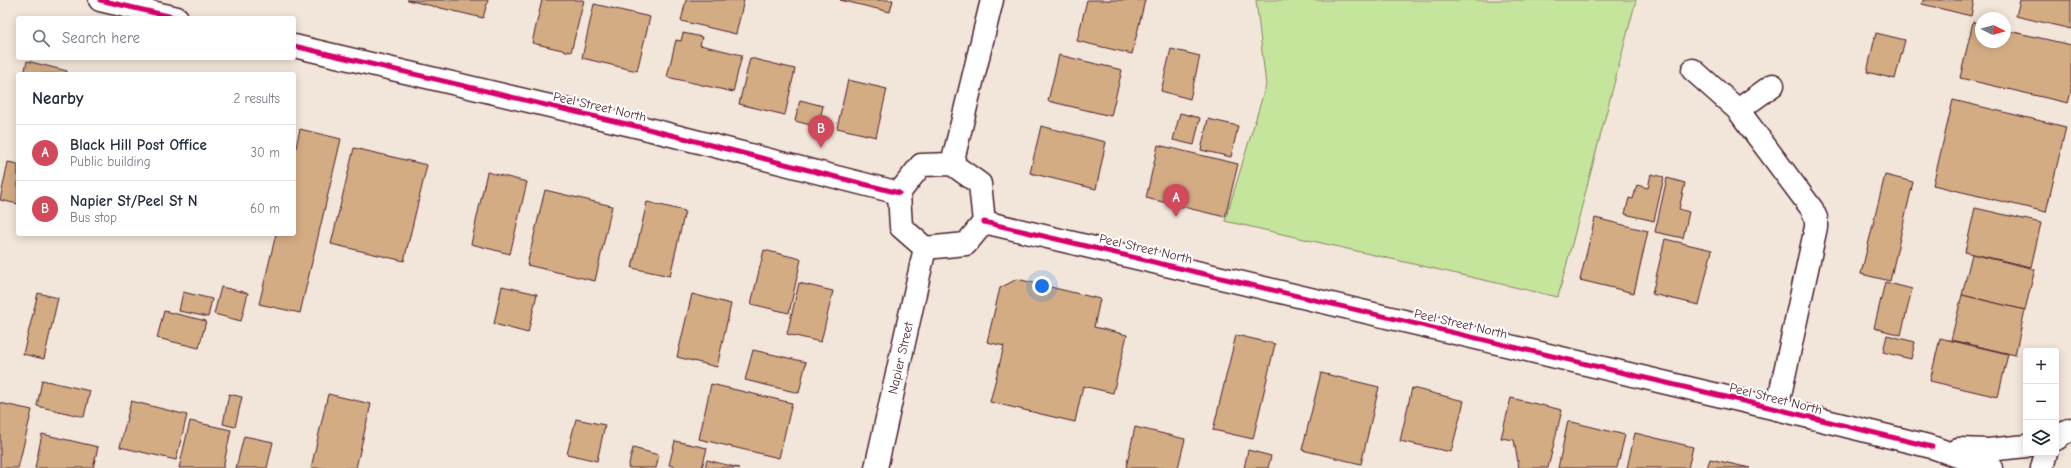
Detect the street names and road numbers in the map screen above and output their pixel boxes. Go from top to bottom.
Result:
street label: Peel Street North [552,88,648,125]
street label: Peel Street North [1098,230,1194,267]
street label: Peel Street North [1413,305,1509,342]
street label: Napier Street [885,319,916,396]
street label: Peel Street North [1728,380,1824,417]

